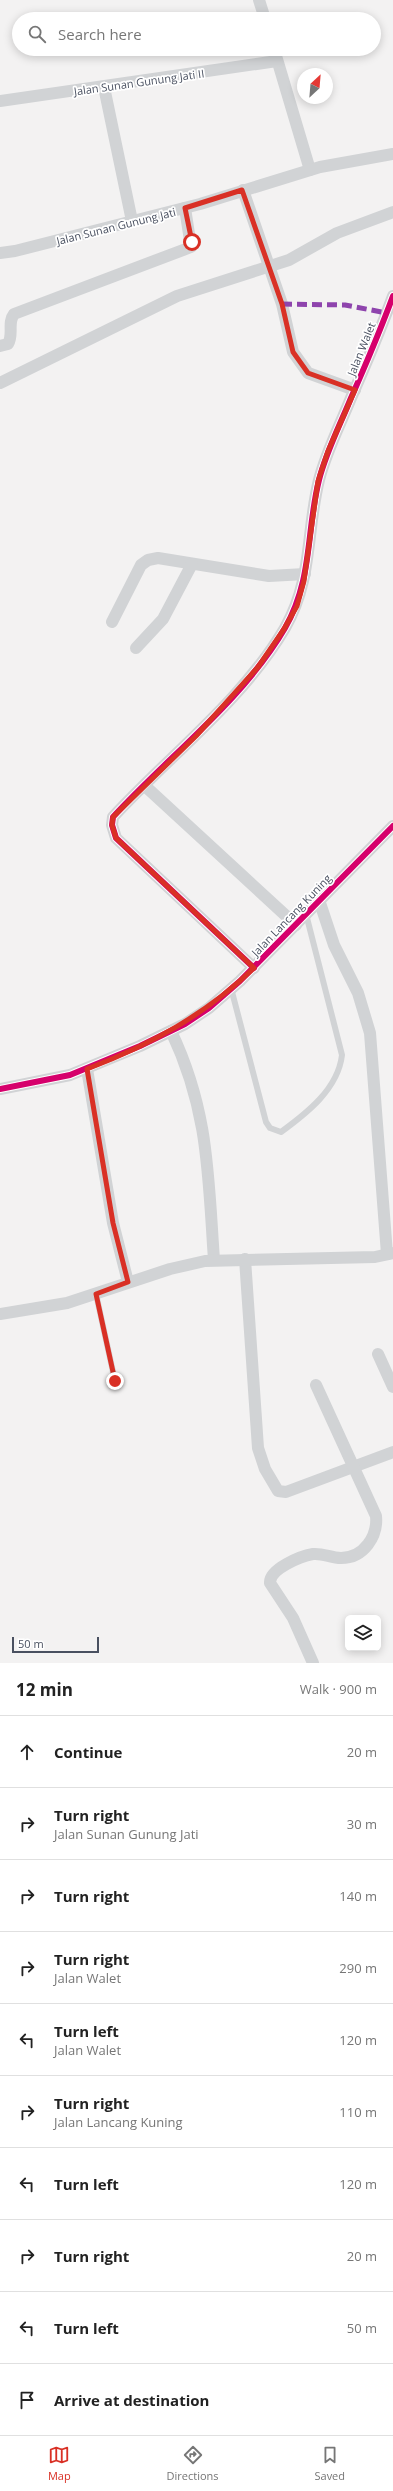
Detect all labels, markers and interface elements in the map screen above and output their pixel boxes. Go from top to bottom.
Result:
search box [12,12,381,56]
icon: search [26,23,48,45]
text: Search here [58,24,142,44]
street label: Jalan Sunan Gunung Jati II [72,65,205,99]
north arrow [297,68,333,104]
street label: Jalan Sunan Gunung Jati [54,204,177,248]
route start [183,233,201,251]
street label: Jalan Walet [343,320,379,379]
street label: Jalan Lancang Kuning [247,871,334,960]
route end [106,1372,124,1390]
map controls [345,1615,381,1651]
button: layers [345,1615,381,1651]
scale bar [12,1635,99,1654]
text: 50 m [18,1636,44,1651]
text: 12 min [16,1678,73,1701]
text: Walk · 900 m [300,1680,377,1698]
icon: ahead [16,1741,38,1763]
text: Continue [54,1742,122,1762]
text: 20 m [347,1743,377,1761]
text: Turn right [54,1805,129,1825]
icon: right [16,1813,38,1835]
text: 30 m [347,1815,377,1833]
text: Jalan Sunan Gunung Jati [54,1825,199,1843]
icon: right [16,1885,38,1907]
text: Turn right [54,1886,129,1906]
text: 140 m [339,1887,377,1905]
text: Turn right [54,1949,129,1969]
icon: right [16,1957,38,1979]
text: 290 m [339,1959,377,1977]
text: Jalan Walet [54,1969,121,1987]
text: Turn left [54,2021,119,2041]
icon: left [16,2029,38,2051]
text: 120 m [339,2031,377,2049]
text: Jalan Walet [54,2041,121,2059]
text: Turn right [54,2093,129,2113]
icon: right [16,2101,38,2123]
text: 110 m [339,2103,377,2121]
text: Jalan Lancang Kuning [54,2113,183,2131]
icon: left [16,2173,38,2195]
text: Turn left [54,2174,119,2194]
text: 120 m [339,2175,377,2193]
icon: right [16,2245,38,2267]
text: Turn right [54,2246,129,2266]
text: 20 m [347,2247,377,2265]
icon: left [16,2317,38,2339]
text: Turn left [54,2318,119,2338]
text: 50 m [347,2319,377,2337]
icon: arrive [16,2389,38,2411]
text: Arrive at destination [54,2390,209,2410]
tab: Map [48,2444,71,2483]
tab: Directions [167,2444,219,2483]
tab: Saved [314,2444,345,2483]

